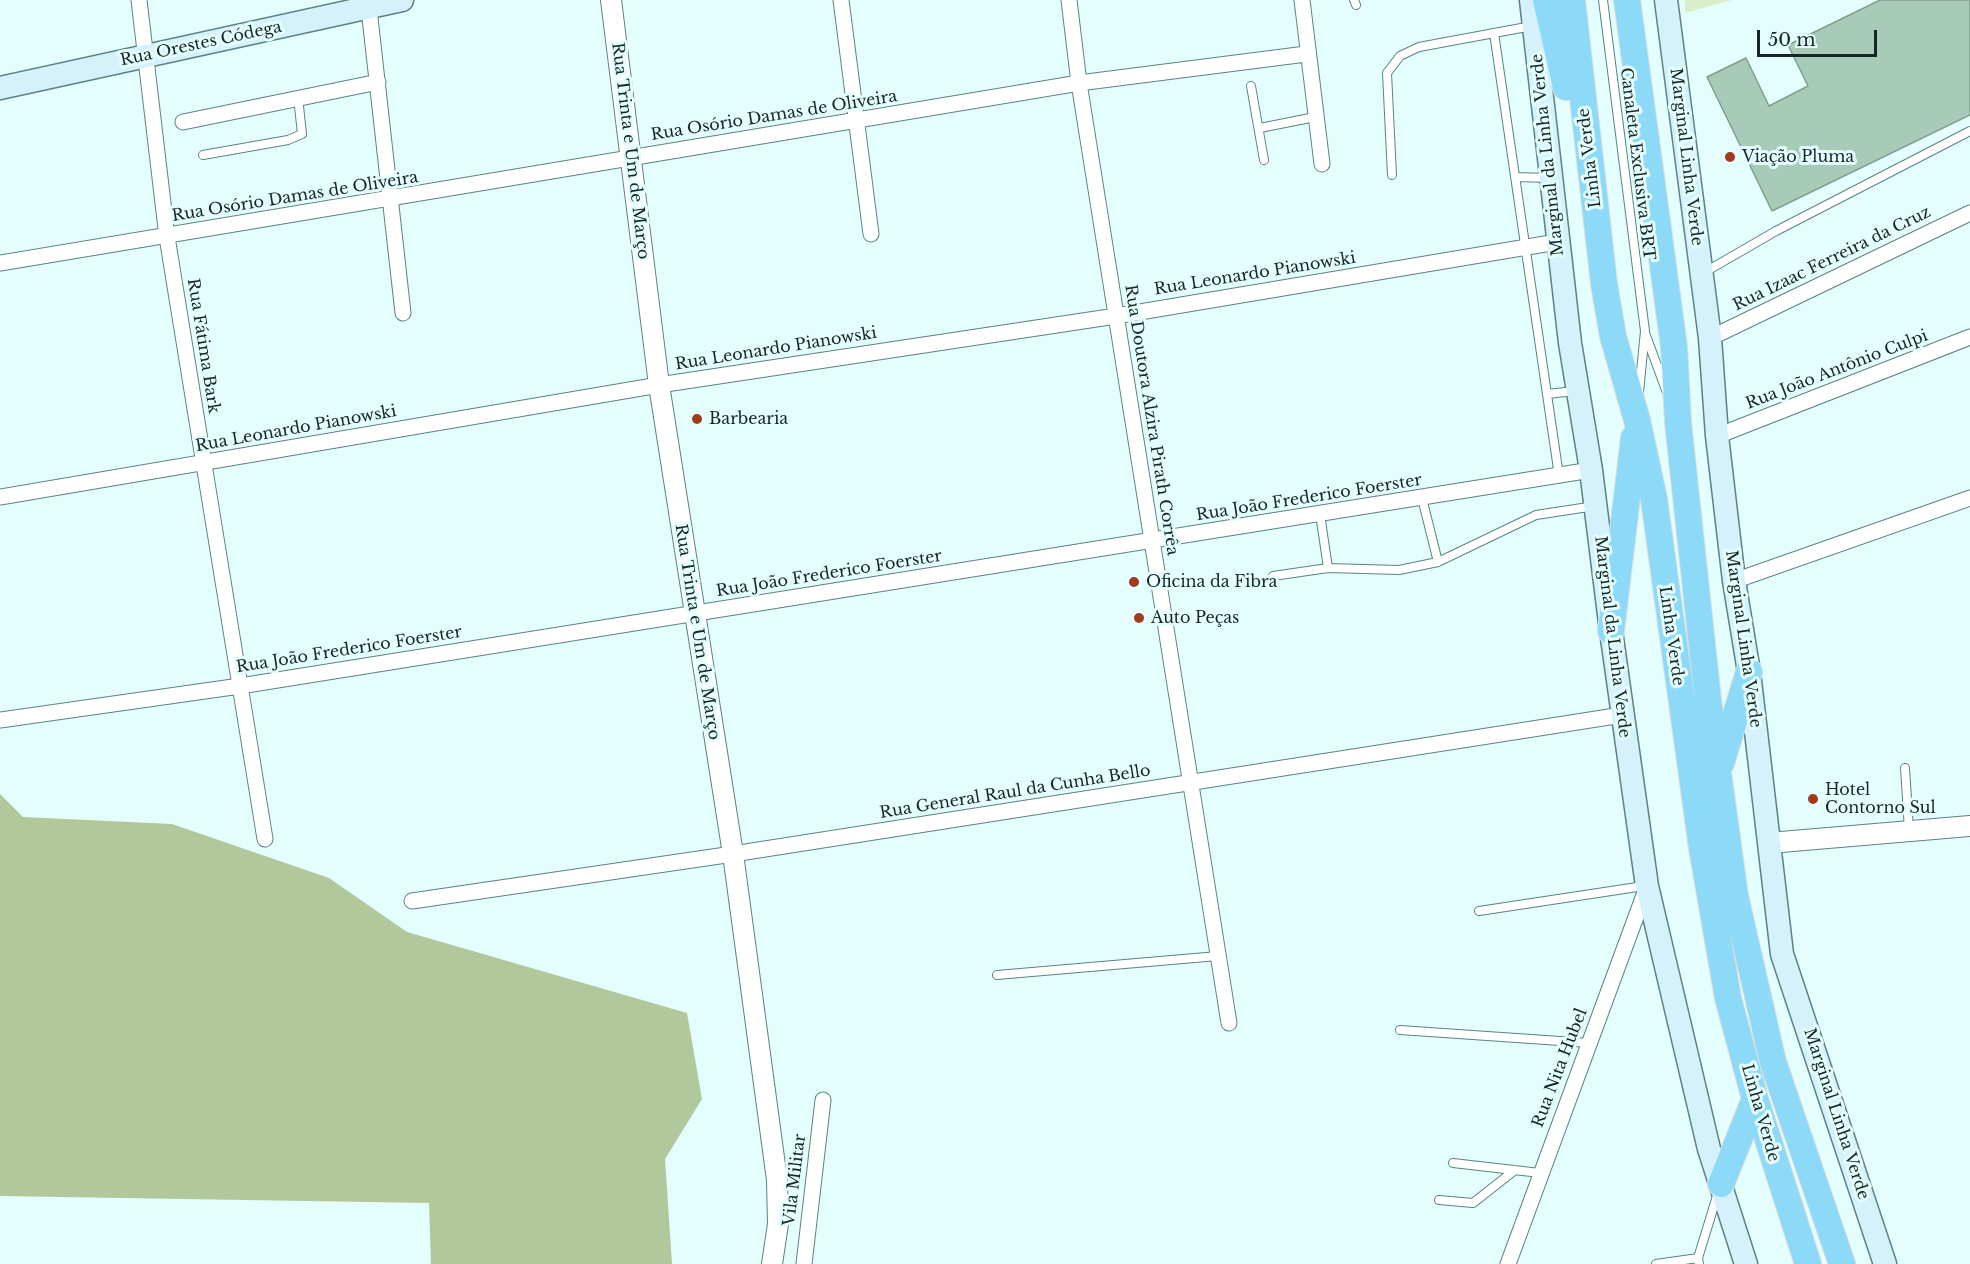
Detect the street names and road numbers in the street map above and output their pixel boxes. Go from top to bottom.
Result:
street label: Rua Orestes Códega [119,17,283,71]
street label: Rua Trinta e Um de Março [607,42,653,260]
street label: Marginal da Linha Verde [1528,53,1568,257]
street label: Canaleta Exclusiva BRT [1616,67,1658,261]
street label: Marginal Linha Verde [1666,67,1706,247]
street label: Rua Osório Damas de Oliveira [649,87,899,145]
street label: Linha Verde [1574,107,1606,209]
street label: Rua Osório Damas de Oliveira [170,168,420,226]
street label: Rua Izaac Ferreira da Cruz [1730,203,1934,315]
street label: Rua Leonardo Pianowski [1153,249,1357,299]
street label: Rua Fátima Bark [183,277,223,415]
street label: Rua Doutora Alzira Pirath Corrêa [1120,283,1182,557]
street label: Rua Leonardo Pianowski [674,324,878,374]
street label: Rua João Antônio Culpi [1743,326,1931,414]
street label: Rua Leonardo Pianowski [194,402,398,456]
street label: Rua João Frederico Foerster [1195,471,1423,525]
street label: Rua Trinta e Um de Março [670,523,724,741]
street label: Marginal da Linha Verde [1590,535,1634,739]
street label: Rua João Frederico Foerster [715,547,943,601]
street label: Marginal Linha Verde [1721,549,1765,729]
street label: Linha Verde [1655,585,1687,687]
street label: Rua João Frederico Foerster [235,623,463,677]
street label: Rua General Raul da Cunha Bello [878,761,1152,823]
street label: Rua Nita Hubel [1528,1006,1592,1130]
street label: Marginal Linha Verde [1799,1026,1873,1202]
street label: Linha Verde [1737,1062,1783,1164]
street label: Vila Militar [780,1133,810,1227]

